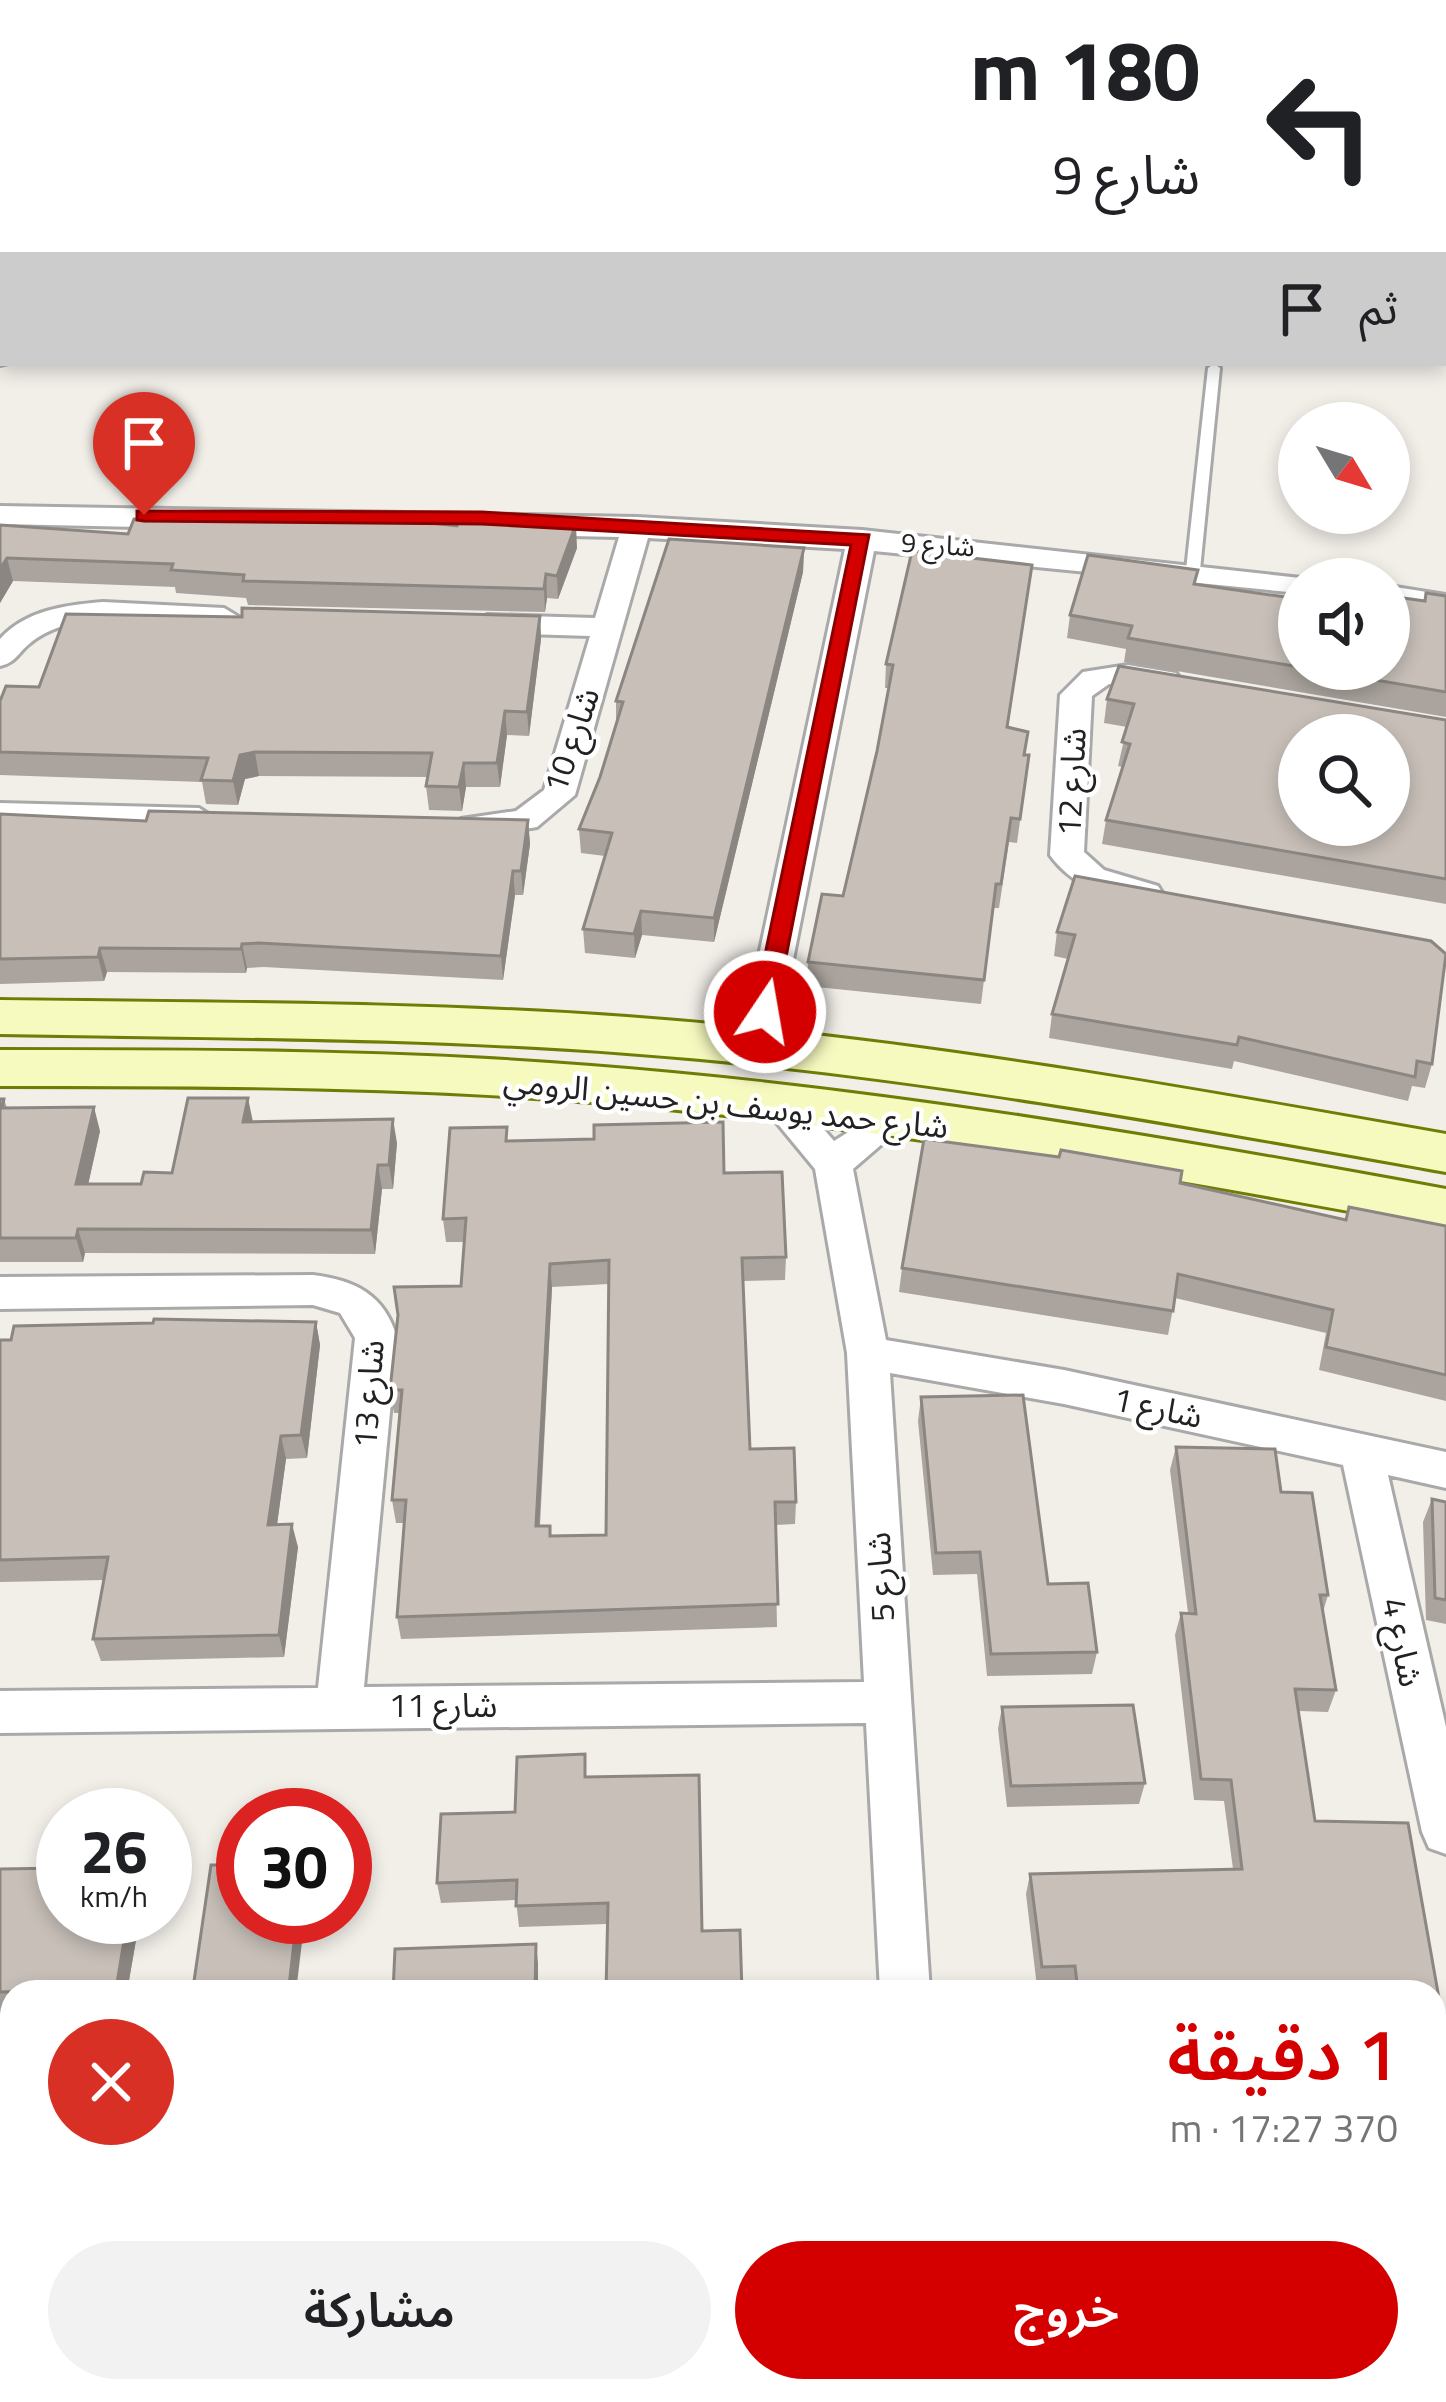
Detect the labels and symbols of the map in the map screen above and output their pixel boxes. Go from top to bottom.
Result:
pin [93,392,195,515]
north arrow [1278,402,1410,534]
street label: شارع 9 [900,520,976,568]
street label: شارع 10 [530,681,612,799]
street label: شارع 12 [1043,726,1099,838]
position arrow [702,949,828,1075]
street label: شارع حمد يوسف بن حسين الرومي [501,1055,951,1152]
street label: شارع 13 [339,1338,397,1450]
street label: شارع 1 [1109,1373,1207,1441]
street label: شارع 5 [853,1531,907,1623]
street label: شارع 4 [1369,1593,1437,1691]
street label: شارع 11 [389,1680,497,1730]
speed limit sign: 30 [216,1788,372,1944]

